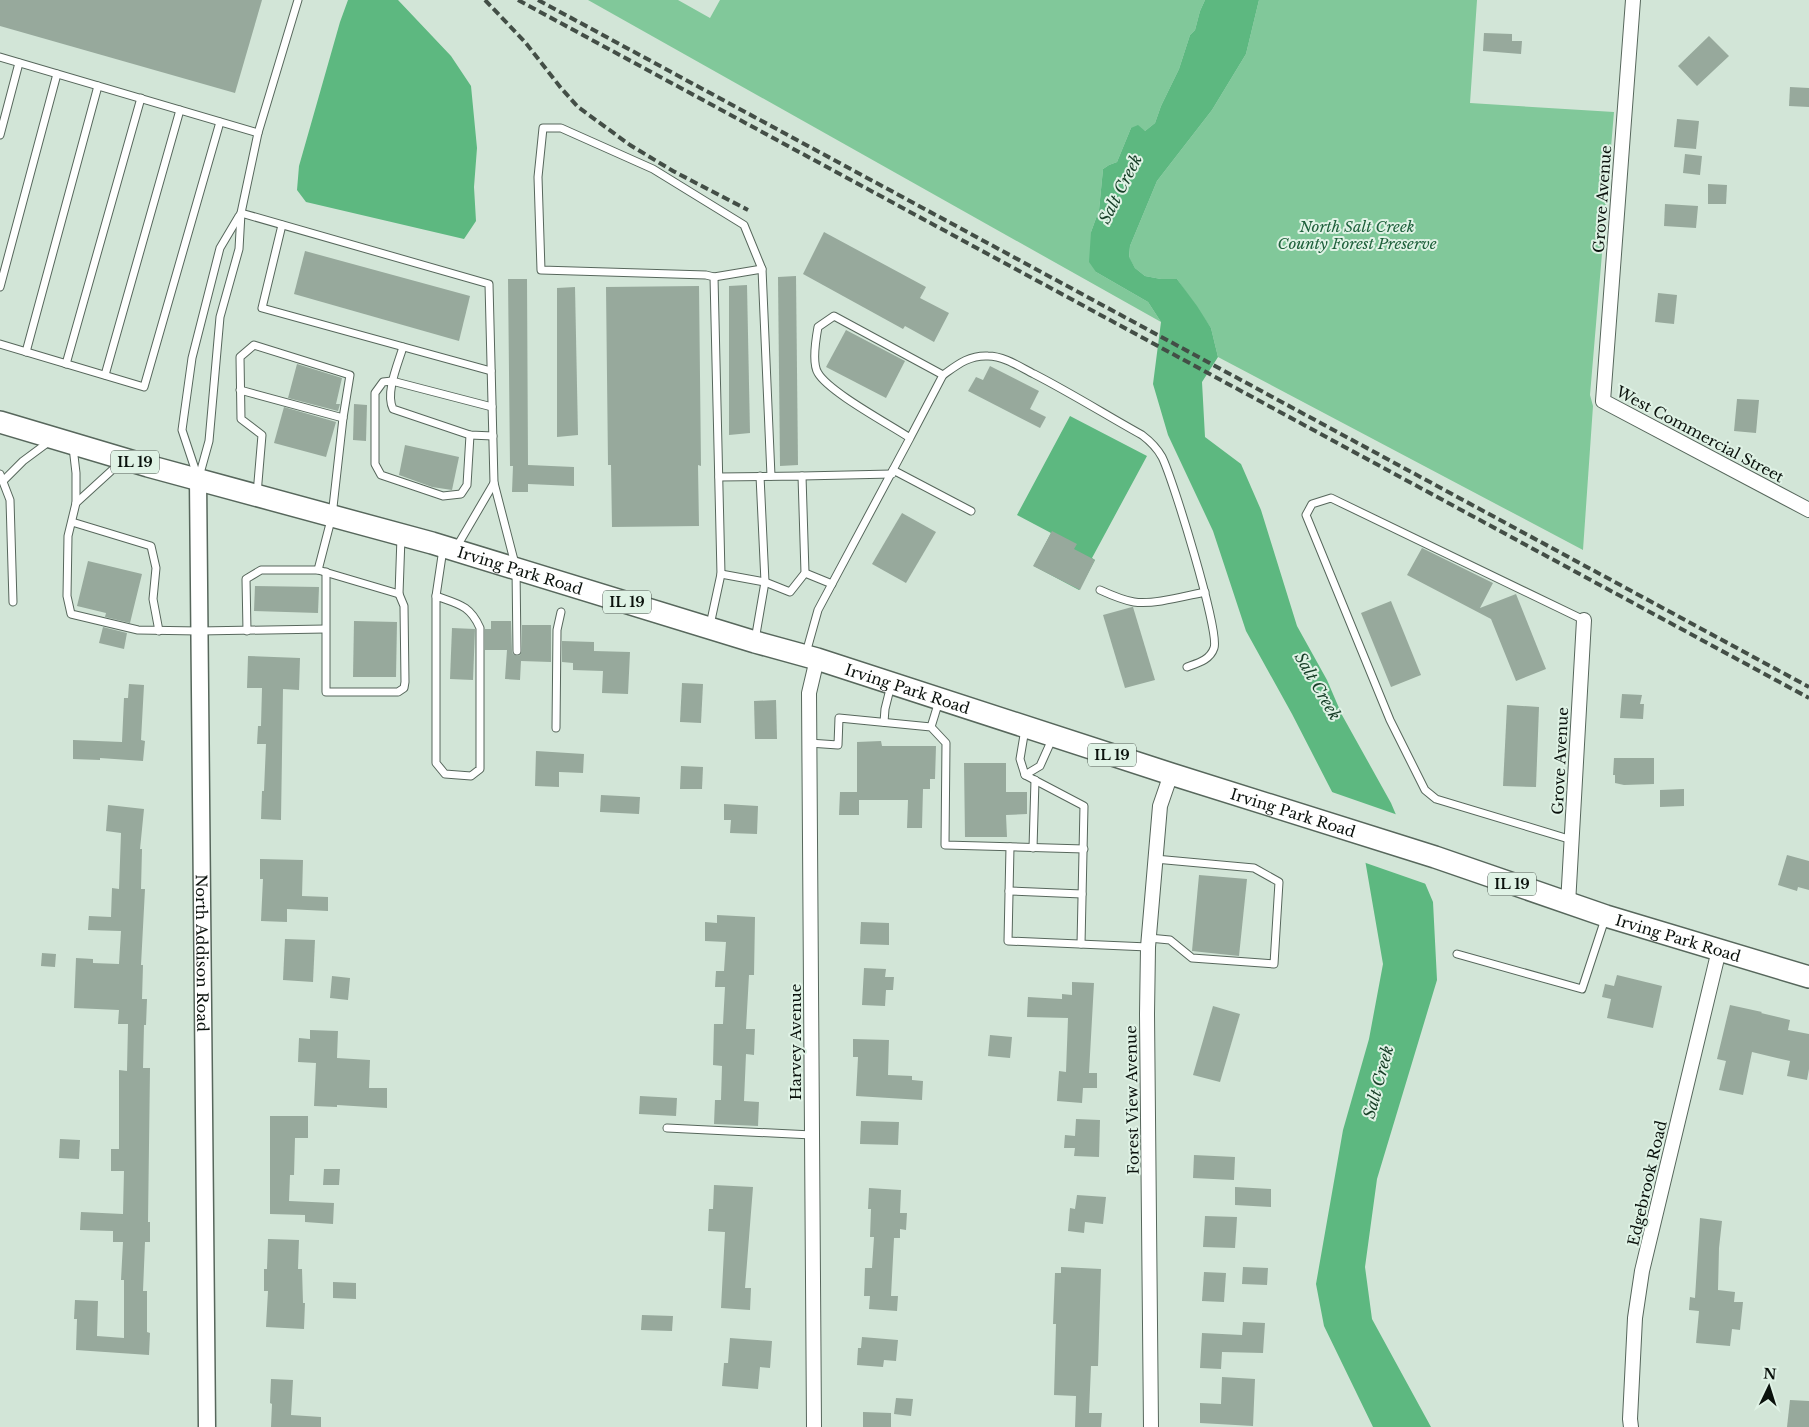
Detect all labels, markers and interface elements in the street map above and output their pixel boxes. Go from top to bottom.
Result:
street label: Grove Avenue [1589,145,1615,253]
water label: Salt Creek [1094,151,1146,227]
park label: North Salt Creek County Forest Preserve [1278,217,1437,253]
street label: West Commercial Street [1612,381,1787,486]
road number: IL 19 [111,451,159,474]
street label: Irving Park Road [455,542,585,598]
road number: IL 19 [603,590,651,614]
water label: Salt Creek [1291,648,1345,724]
street label: Irving Park Road [843,659,972,718]
street label: Grove Avenue [1548,707,1572,815]
road number: IL 19 [1088,744,1136,766]
street label: Irving Park Road [1228,784,1358,841]
road number: IL 19 [1488,872,1536,896]
street label: North Addison Road [192,874,213,1032]
street label: Irving Park Road [1613,910,1743,966]
street label: Harvey Avenue [786,984,805,1100]
street label: Forest View Avenue [1121,1025,1143,1175]
water label: Salt Creek [1359,1043,1397,1121]
street label: Edgebrook Road [1623,1118,1671,1248]
north arrow [1744,1362,1794,1412]
text: N [1763,1365,1777,1383]

